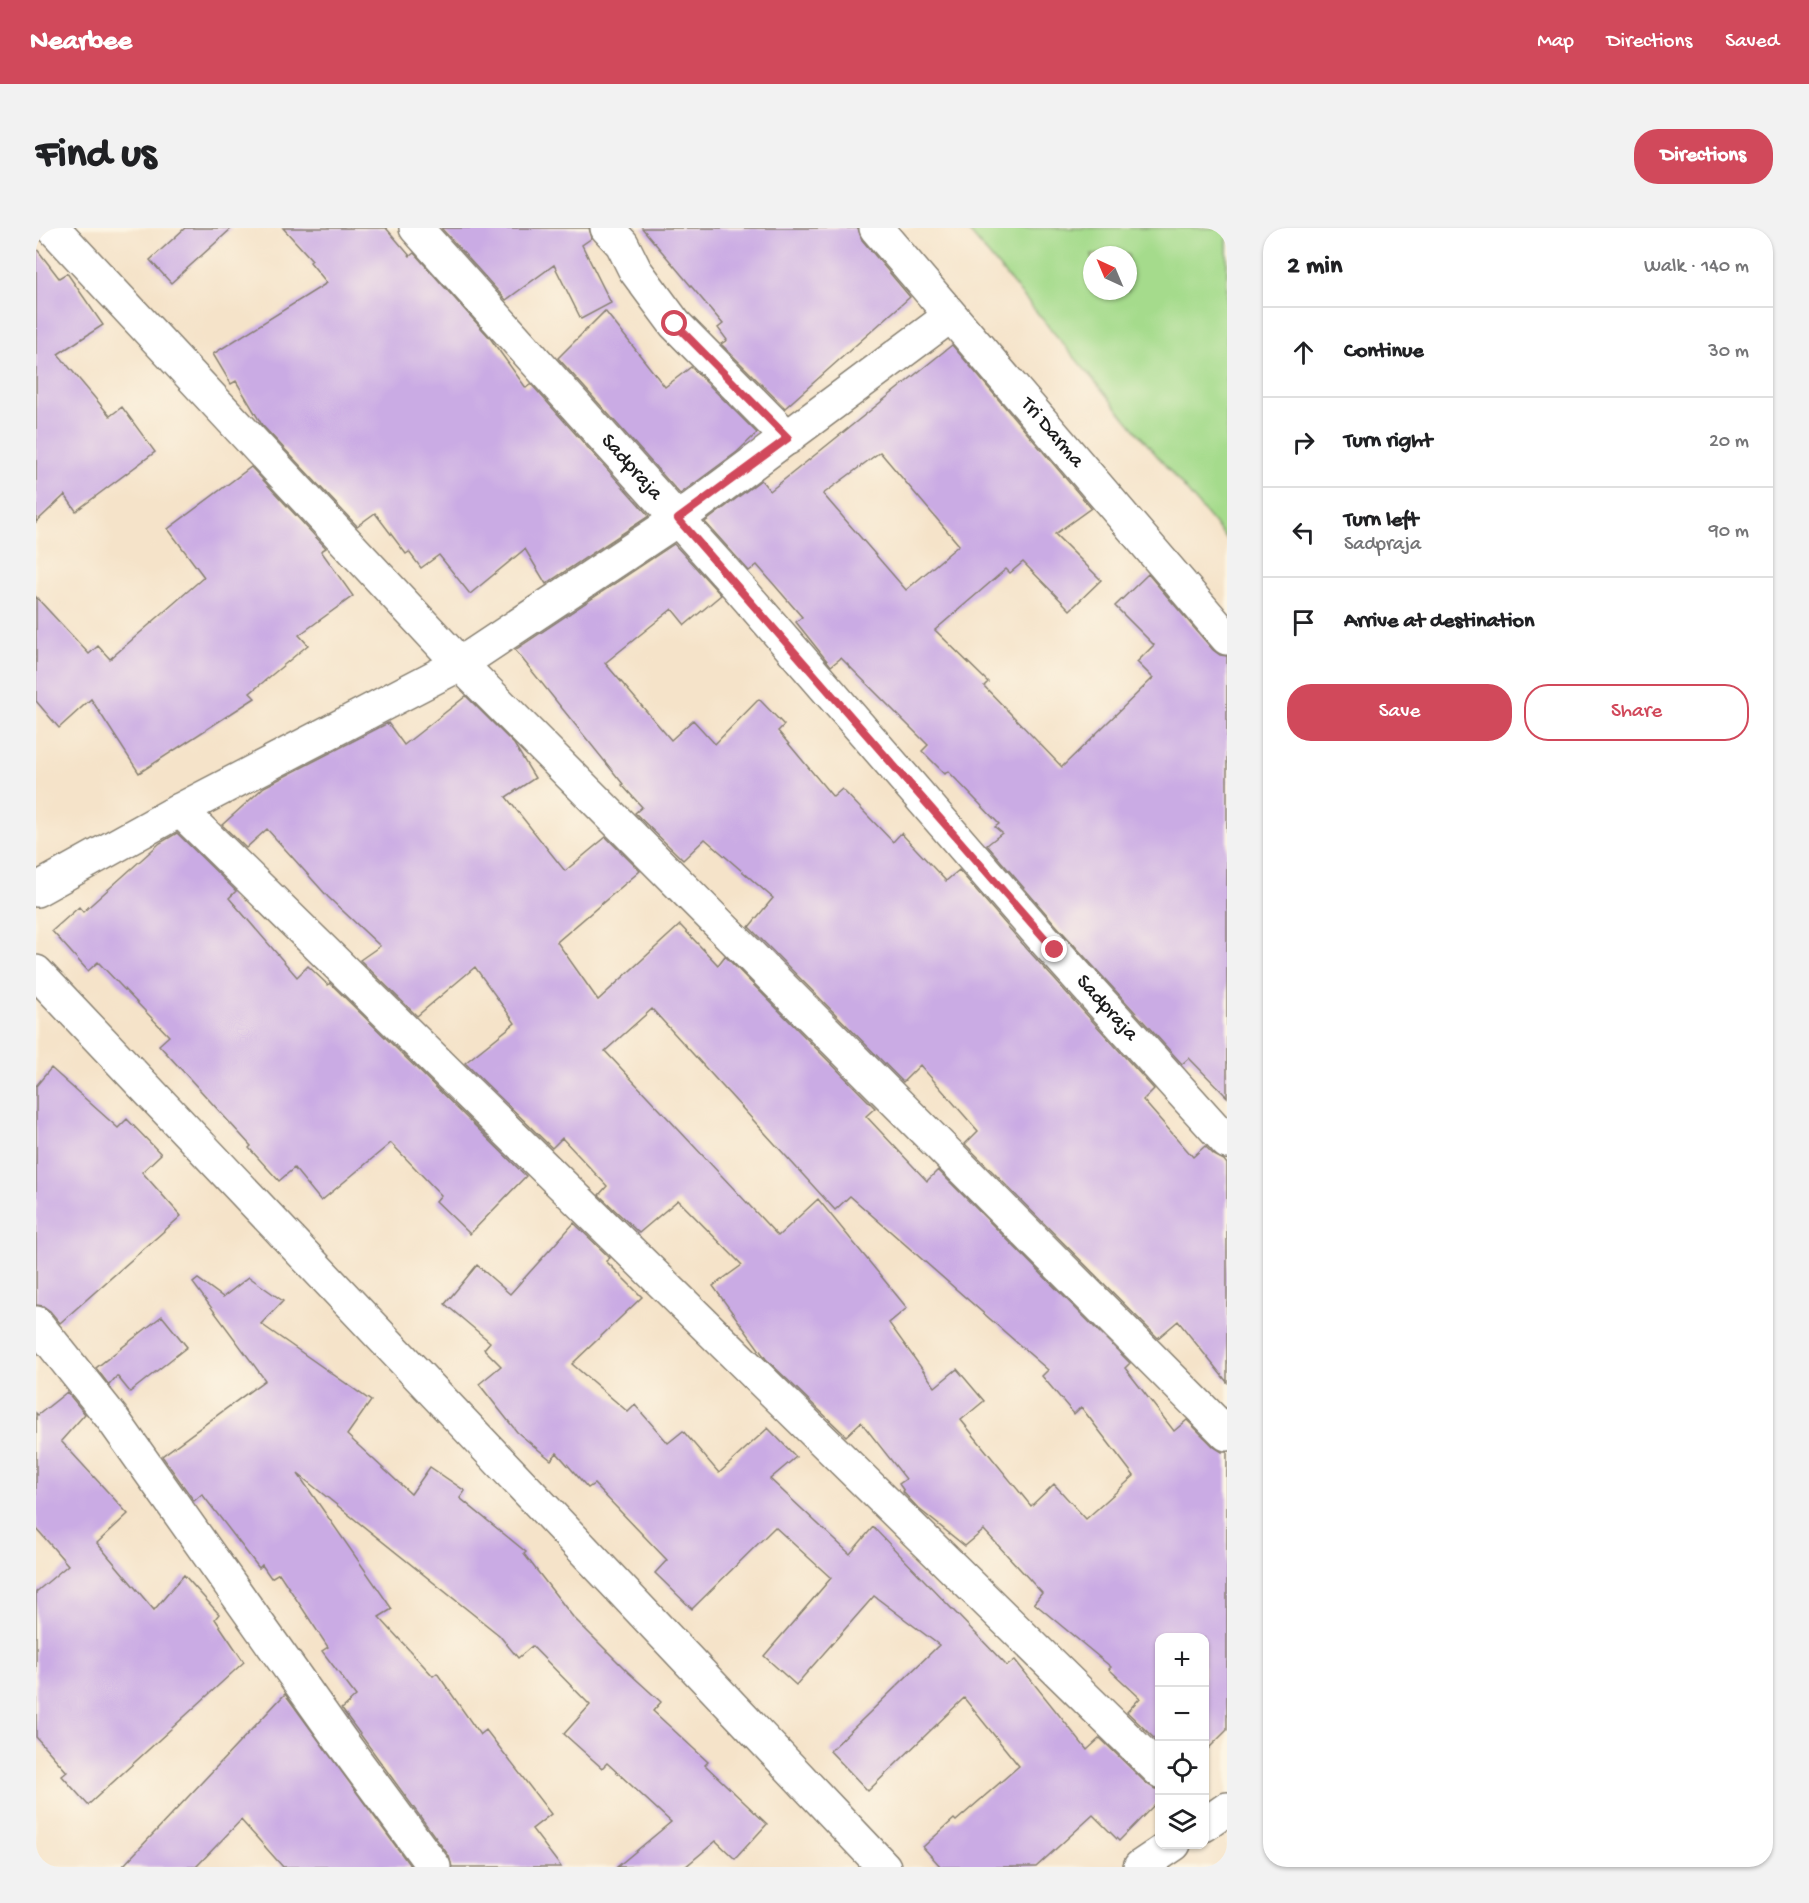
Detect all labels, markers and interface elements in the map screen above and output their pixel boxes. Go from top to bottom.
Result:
text: Nearbee [30,26,132,59]
text: Map [1537,30,1574,55]
text: Directions [1607,30,1692,55]
text: Saved [1725,30,1779,55]
button: Directions [1634,129,1773,184]
text: Find us [36,132,156,181]
north arrow [1083,246,1137,300]
text: 2 min [1287,252,1342,283]
text: Walk · 140 m [1644,256,1749,279]
route start [661,310,687,336]
icon: ahead [1287,336,1320,369]
text: Continue [1344,339,1424,365]
text: 30 m [1708,341,1749,364]
street label: Tri Darma [1014,392,1089,474]
icon: right [1287,426,1320,459]
street label: Sadpraja [595,429,668,507]
text: Turn right [1344,429,1432,455]
text: 20 m [1709,431,1749,454]
text: Turn left [1344,508,1418,534]
icon: left [1287,516,1320,549]
text: 90 m [1709,521,1749,544]
text: Sadpraja [1344,534,1421,557]
icon: arrive [1287,606,1320,639]
text: Arrive at destination [1344,609,1534,635]
button: Save [1287,684,1512,741]
button: Share [1524,684,1749,741]
route end [1041,936,1067,962]
street label: Sadpraja [1070,970,1144,1048]
map controls [1155,1633,1209,1849]
button: + [1155,1633,1209,1687]
button: − [1155,1687,1209,1741]
button: locate [1155,1741,1209,1795]
button: layers [1155,1795,1209,1849]

